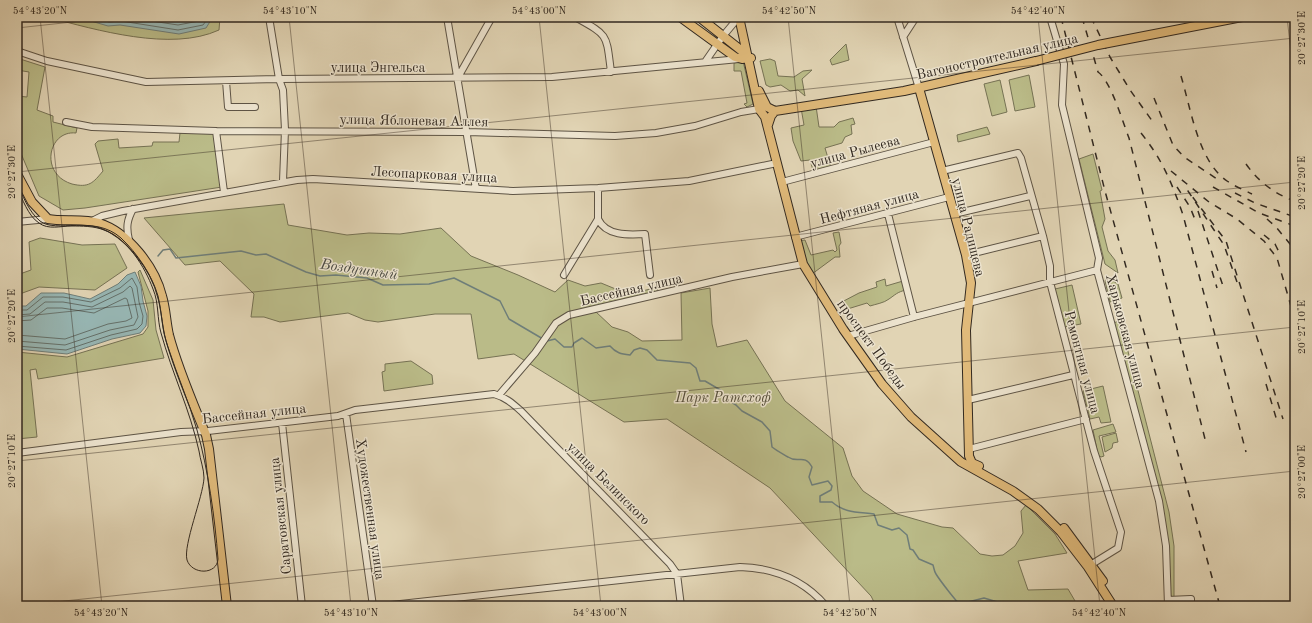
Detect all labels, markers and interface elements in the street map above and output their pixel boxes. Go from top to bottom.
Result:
text: 54°43'20"N [13,6,68,16]
text: 54°43'10"N [263,6,318,16]
text: 54°43'00"N [512,6,567,16]
text: 54°42'50"N [762,6,817,16]
text: 54°42'40"N [1011,6,1066,16]
text: 20°27'30"E [1297,11,1307,65]
street label: Вагоностроительная улица [915,32,1079,82]
street label: улица Энгельса [331,61,425,75]
street label: улица Яблоневая Аллея [340,113,488,129]
street label: улица Рылеева [809,133,902,171]
text: 20°27'30"E [7,145,17,199]
text: 20°27'20"E [1297,156,1307,210]
street label: Лесопарковая улица [370,165,498,185]
street label: улица Радищева [949,176,987,278]
street label: Нефтяная улица [818,187,921,228]
water label: Воздушный [318,257,399,283]
street label: Бассейная улица [579,271,684,309]
street label: Харьковская улица [1103,272,1147,390]
text: 20°27'20"E [7,289,17,343]
street label: проспект Победы [834,297,908,392]
text: 20°27'10"E [1297,300,1307,354]
street label: Ремонтная улица [1062,309,1103,415]
park label: Парк Ратсхоф [674,391,771,406]
street label: Бассейная улица [201,402,307,426]
text: 20°27'10"E [7,434,17,488]
street label: Художественная улица [353,437,387,581]
street label: улица Белинского [564,440,652,528]
text: 20°27'00"E [1297,445,1307,499]
street label: Саратовская улица [268,457,294,575]
text: 54°43'20"N [74,608,129,618]
text: 54°43'10"N [324,608,379,618]
text: 54°43'00"N [573,608,628,618]
text: 54°42'50"N [823,608,878,618]
text: 54°42'40"N [1072,608,1127,618]

